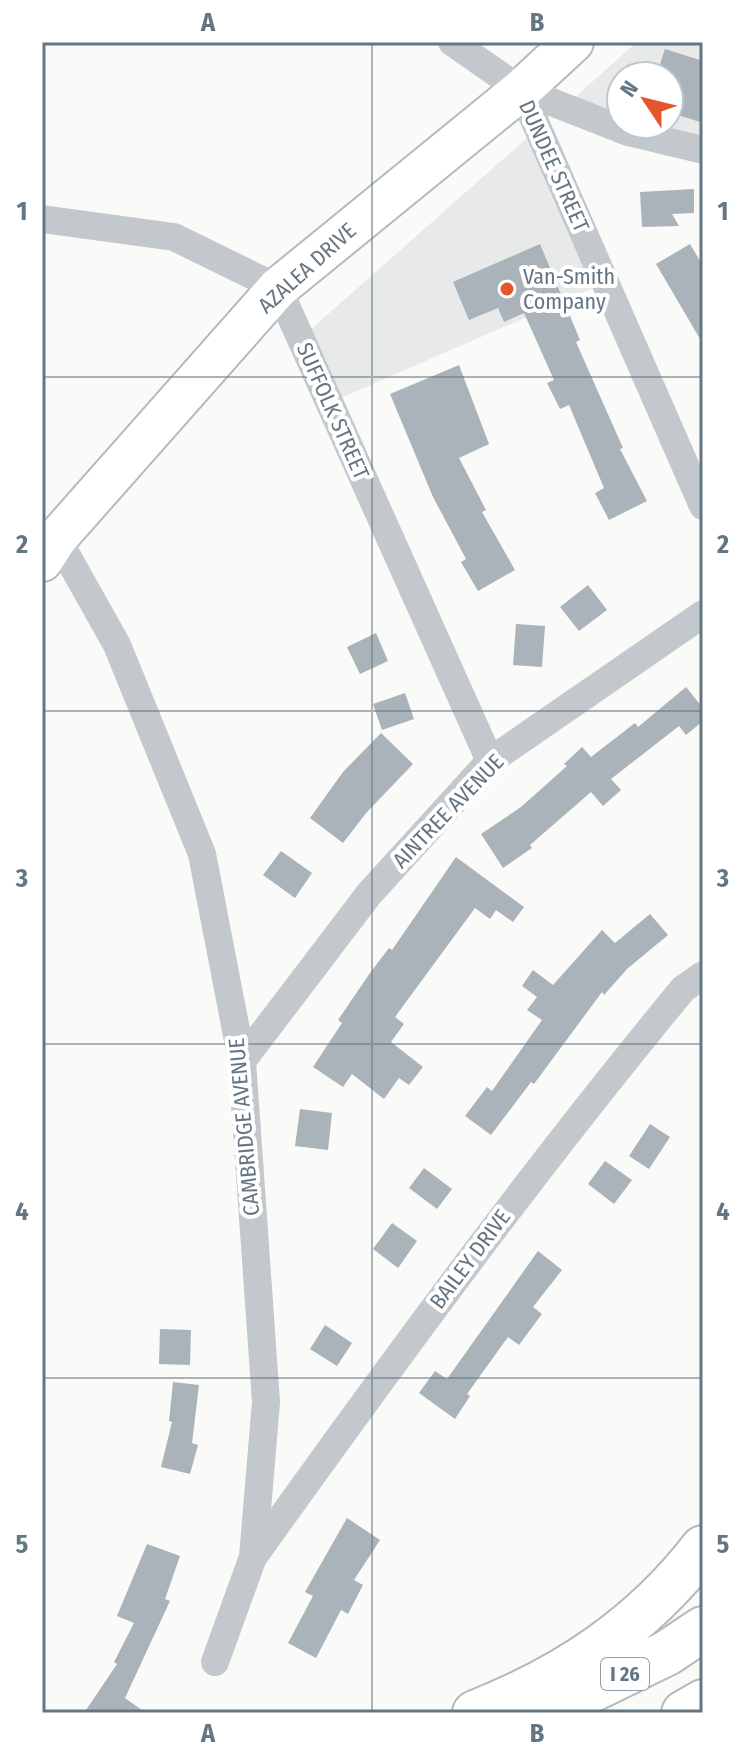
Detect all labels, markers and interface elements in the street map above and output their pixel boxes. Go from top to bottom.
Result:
text: A [200,7,216,38]
text: B [530,7,545,38]
north arrow [605,60,685,140]
text: N [614,76,644,102]
street label: DUNDEE STREET [513,96,595,237]
text: 1 [17,196,28,227]
text: 1 [718,196,729,227]
street label: AZALEA DRIVE [252,217,362,319]
place label: Van-Smith Company [523,263,615,315]
marker: Van-Smith Company [498,280,516,298]
street label: SUFFOLK STREET [291,339,375,484]
text: 2 [15,529,28,560]
text: 2 [716,529,729,560]
street label: AINTREE AVENUE [387,748,509,874]
text: 3 [15,863,28,894]
text: 3 [716,863,729,894]
street label: CAMBRIDGE AVENUE [223,1037,265,1217]
text: 4 [15,1196,29,1227]
text: 4 [716,1196,730,1227]
street label: BAILEY DRIVE [424,1204,516,1314]
text: 5 [16,1529,29,1560]
text: 5 [717,1529,730,1560]
road number: I 26 [601,1658,649,1690]
text: A [200,1718,216,1749]
text: B [530,1718,545,1749]

